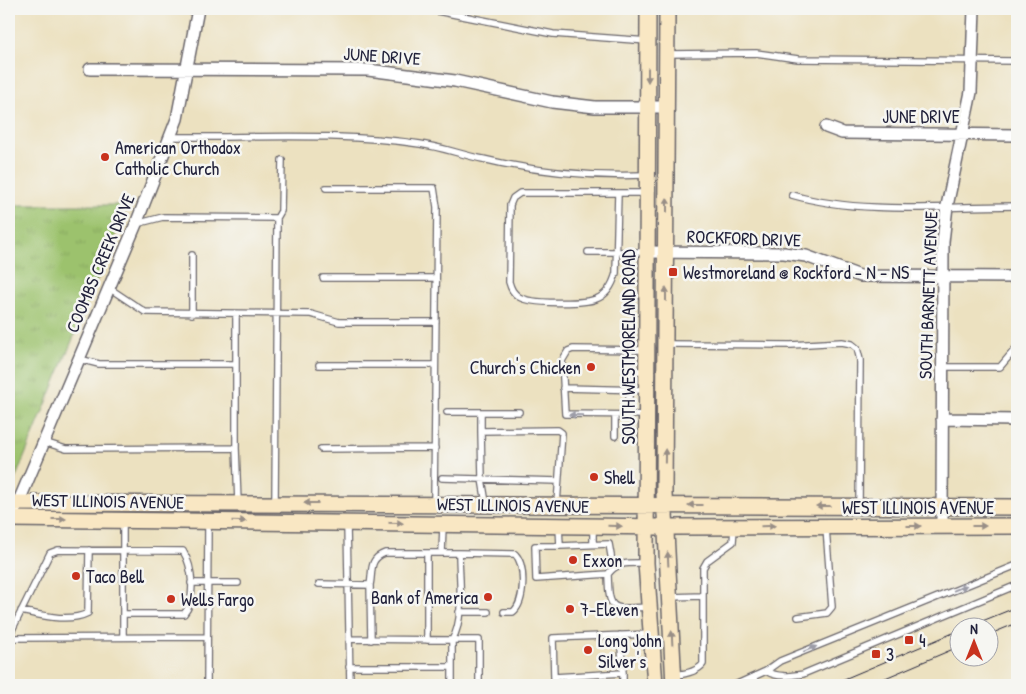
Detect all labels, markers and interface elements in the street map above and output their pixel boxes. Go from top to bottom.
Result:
street label: JUNE DRIVE [343,41,421,71]
one-way arrow [644,67,652,83]
street label: JUNE DRIVE [882,104,960,129]
place label: American Orthodox Catholic Church [115,135,241,181]
marker: American Orthodox Catholic Church [99,151,111,163]
street label: COOMBS CREEK DRIVE [59,190,141,336]
one-way arrow [663,197,671,213]
street label: SOUTH BARNETT AVENUE [913,211,943,379]
street label: ROCKFORD DRIVE [687,224,801,252]
street label: SOUTH WESTMORELAND ROAD [616,249,641,445]
place label: Westmoreland @ Rockford - N - NS [683,260,909,285]
marker: Westmoreland @ Rockford - N - NS [667,266,679,278]
one-way arrow [663,286,671,302]
place label: Church's Chicken [470,355,581,380]
marker: Church's Chicken [585,361,597,373]
one-way arrow [568,411,584,419]
one-way arrow [661,448,669,464]
place label: Shell [604,465,635,490]
marker: Shell [588,471,600,483]
street label: WEST ILLINOIS AVENUE [32,487,184,515]
street label: WEST ILLINOIS AVENUE [437,491,589,519]
street label: WEST ILLINOIS AVENUE [842,495,994,520]
one-way arrow [303,499,319,507]
one-way arrow [687,501,703,509]
one-way arrow [815,502,831,510]
one-way arrow [51,516,67,524]
one-way arrow [231,517,247,525]
one-way arrow [388,519,404,527]
one-way arrow [608,522,624,530]
one-way arrow [760,522,776,530]
one-way arrow [906,522,922,530]
one-way arrow [972,522,988,530]
place label: Exxon [583,548,622,573]
one-way arrow [664,551,672,567]
marker: Exxon [567,554,579,566]
place label: Taco Bell [86,564,144,589]
marker: Taco Bell [70,570,82,582]
one-way arrow [953,584,967,592]
place label: Bank of America [371,585,478,610]
place label: Wells Fargo [181,587,254,612]
marker: Bank of America [482,591,494,603]
marker: Wells Fargo [165,593,177,605]
place label: 7-Eleven [580,597,639,622]
marker: 7-Eleven [564,603,576,615]
north arrow [948,616,998,666]
text: N [970,619,978,638]
place label: Long John Silver's [598,628,662,674]
place label: 4 [919,628,926,653]
one-way arrow [667,630,675,646]
marker: 4 [903,634,915,646]
place label: 3 [886,642,894,667]
marker: Long John Silver's [582,644,594,656]
one-way arrow [803,645,818,653]
marker: 3 [870,648,882,660]

